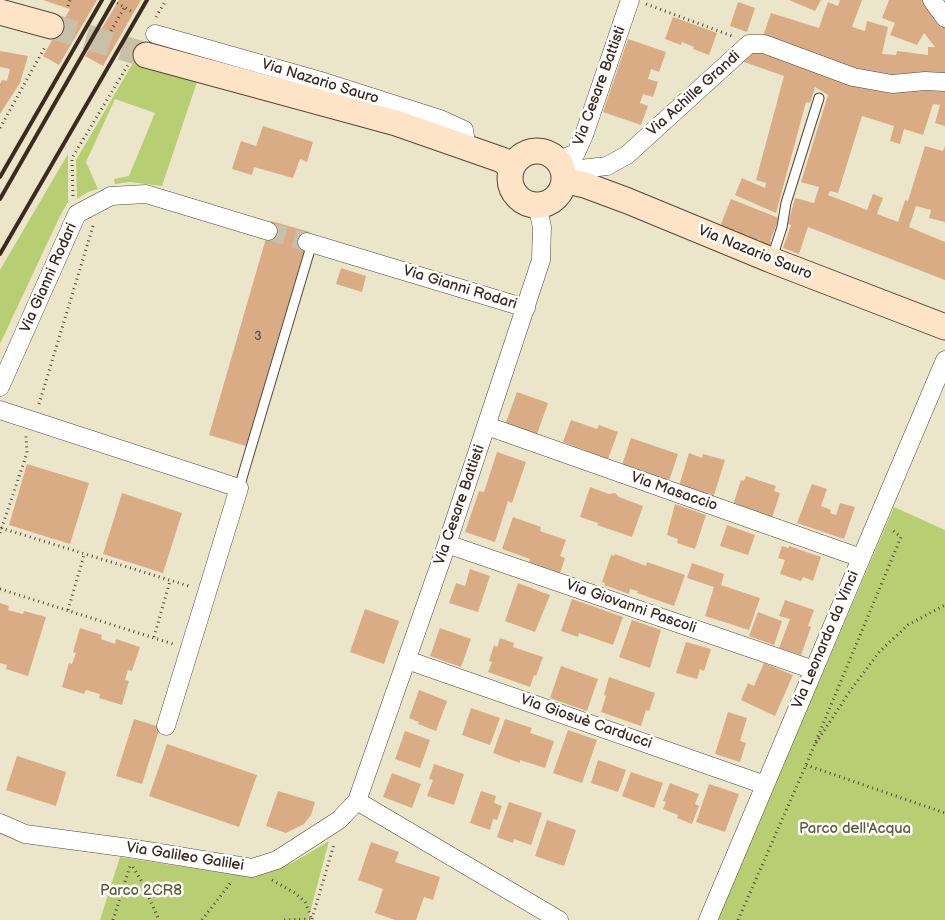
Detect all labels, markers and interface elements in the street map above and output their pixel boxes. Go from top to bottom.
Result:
street label: Via Cesare Battisti [570,24,630,148]
street label: Via Achille Grandi [644,48,744,140]
street label: Via Nazario Sauro [259,56,381,108]
street label: Via Gianni Rodari [17,220,81,336]
street label: Via Nazario Sauro [695,222,815,284]
street label: Via Gianni Rodari [401,262,519,314]
house number: 3 [254,330,262,344]
street label: Via Cesare Battisti [431,443,489,567]
street label: Via Masaccio [628,469,720,515]
street label: Via Leonardo da Vinci [789,568,863,712]
street label: Via Giovanni Pascoli [563,576,699,638]
street label: Via Giosuè Carducci [518,691,654,753]
park label: Parco dell'Acqua [799,820,911,838]
street label: Via Galileo Galilei [125,839,245,875]
park label: Parco 2CR8 [100,882,182,900]

